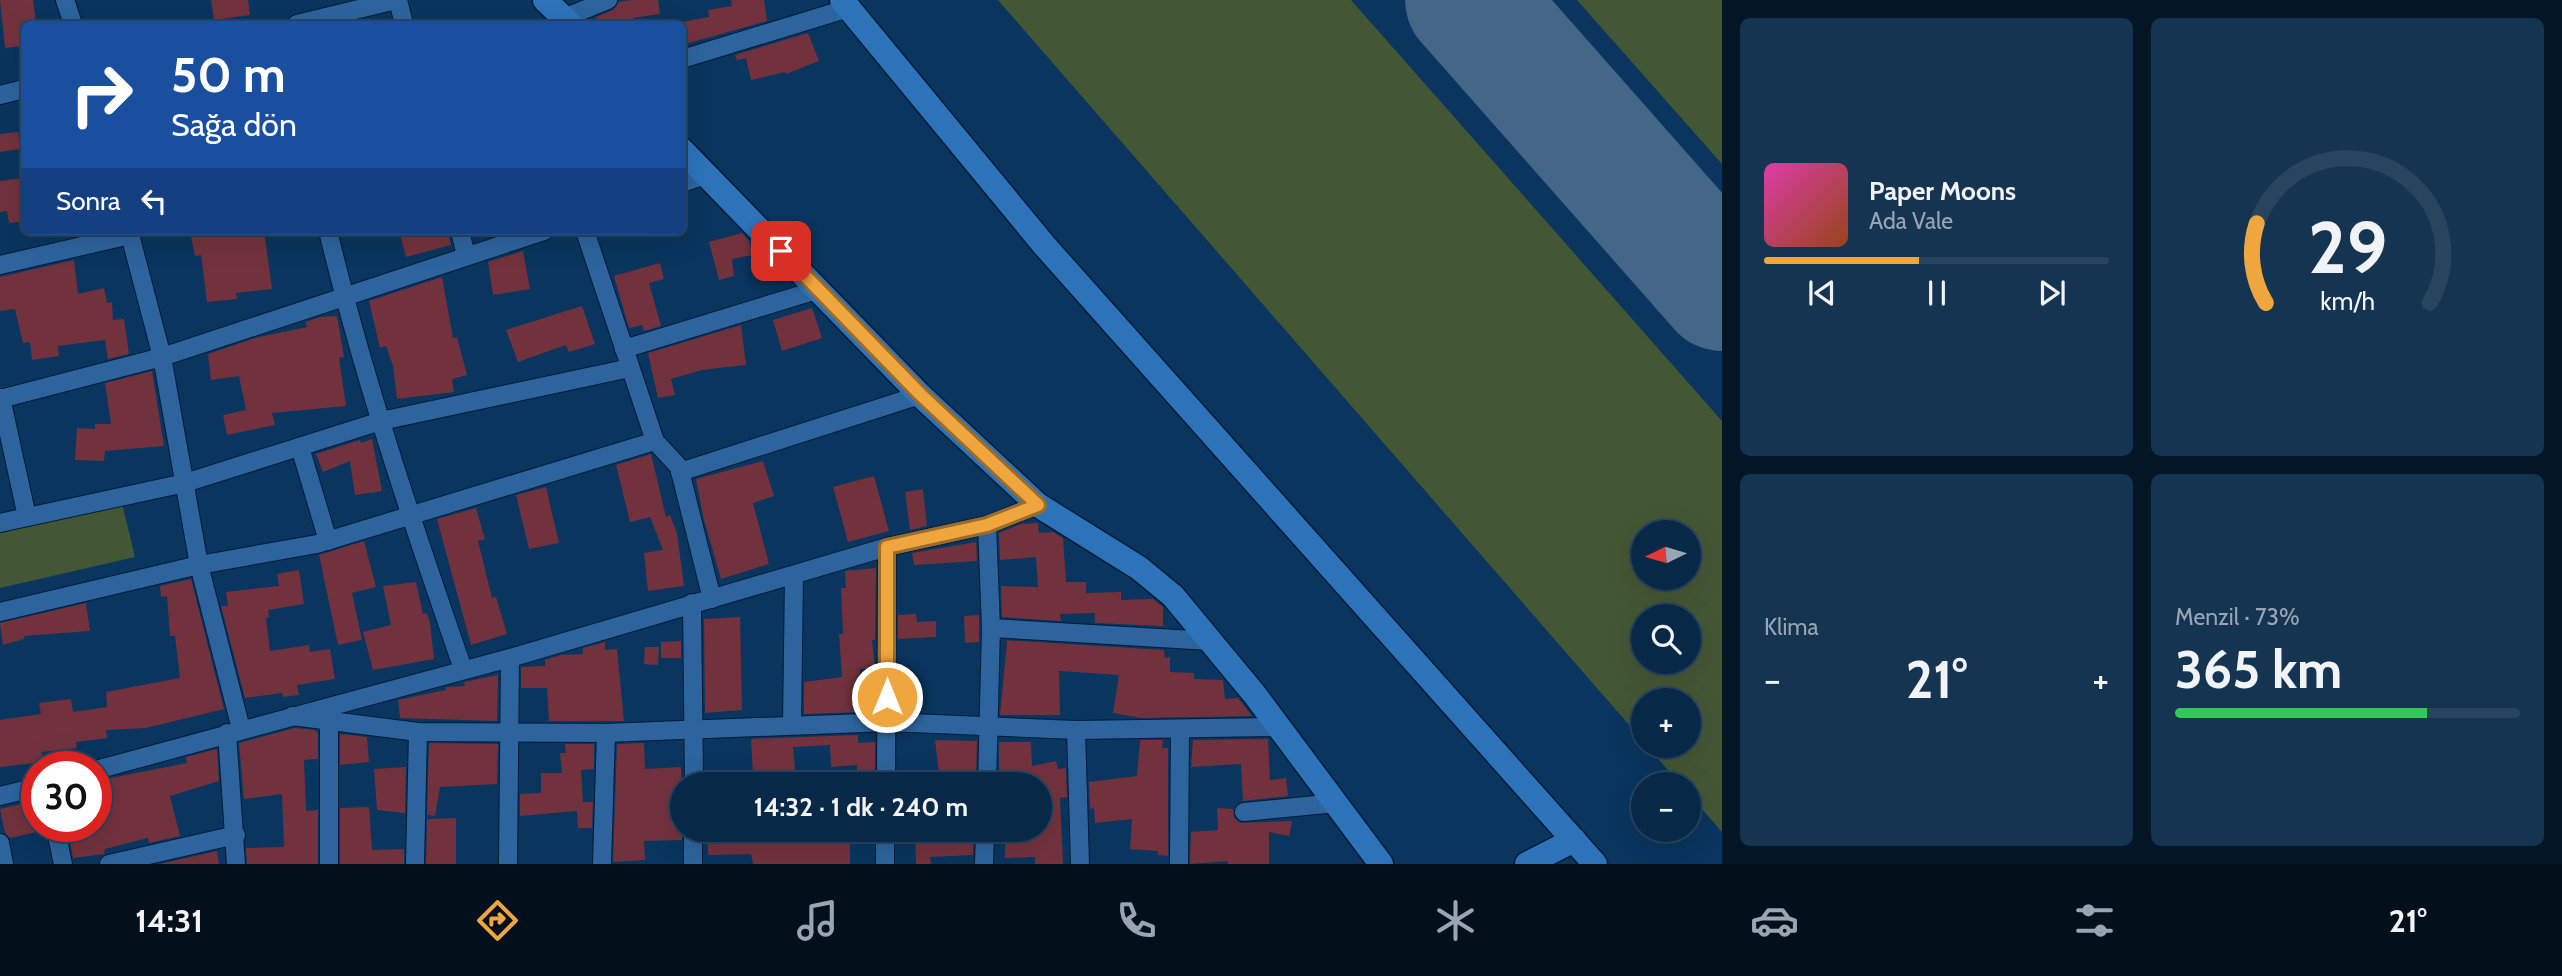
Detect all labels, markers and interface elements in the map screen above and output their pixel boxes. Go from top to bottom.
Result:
text: 50 m [171,45,286,104]
icon: right [56,49,147,140]
text: Sağa dön [171,105,297,144]
text: Paper Moons [1869,175,2016,207]
icon: left [135,182,173,220]
text: Sonra [56,185,121,217]
text: 29 [2308,204,2387,292]
text: Ada Vale [1869,207,1953,235]
pin [751,221,811,281]
icon: arrive [762,232,800,270]
icon: previous [1803,274,1841,312]
icon: pause [1918,274,1956,312]
icon: next [2033,274,2071,312]
text: km/h [2320,286,2375,316]
north arrow [1631,520,1701,590]
map controls [1631,520,1701,842]
text: Menzil · 73% [2175,603,2300,631]
button: search [1631,604,1701,674]
text: Klima [1764,613,1819,641]
text: 365 km [2175,638,2342,701]
text: 21° [1906,648,1967,711]
text: − [1764,656,1781,703]
text: + [2092,656,2109,703]
position arrow [850,660,924,734]
button: + [1631,688,1701,758]
speed limit sign: 30 [21,751,112,842]
button: − [1631,772,1701,842]
text: 14:32 · 1 dk · 240 m [754,791,968,823]
icon: directions [473,896,522,945]
icon: music [793,896,842,945]
icon: phone [1112,896,1161,945]
icon: climate [1431,896,1480,945]
icon: car [1750,896,1799,945]
icon: filters [2070,896,2119,945]
text: 14:31 [135,901,203,940]
text: 21° [2389,901,2427,940]

